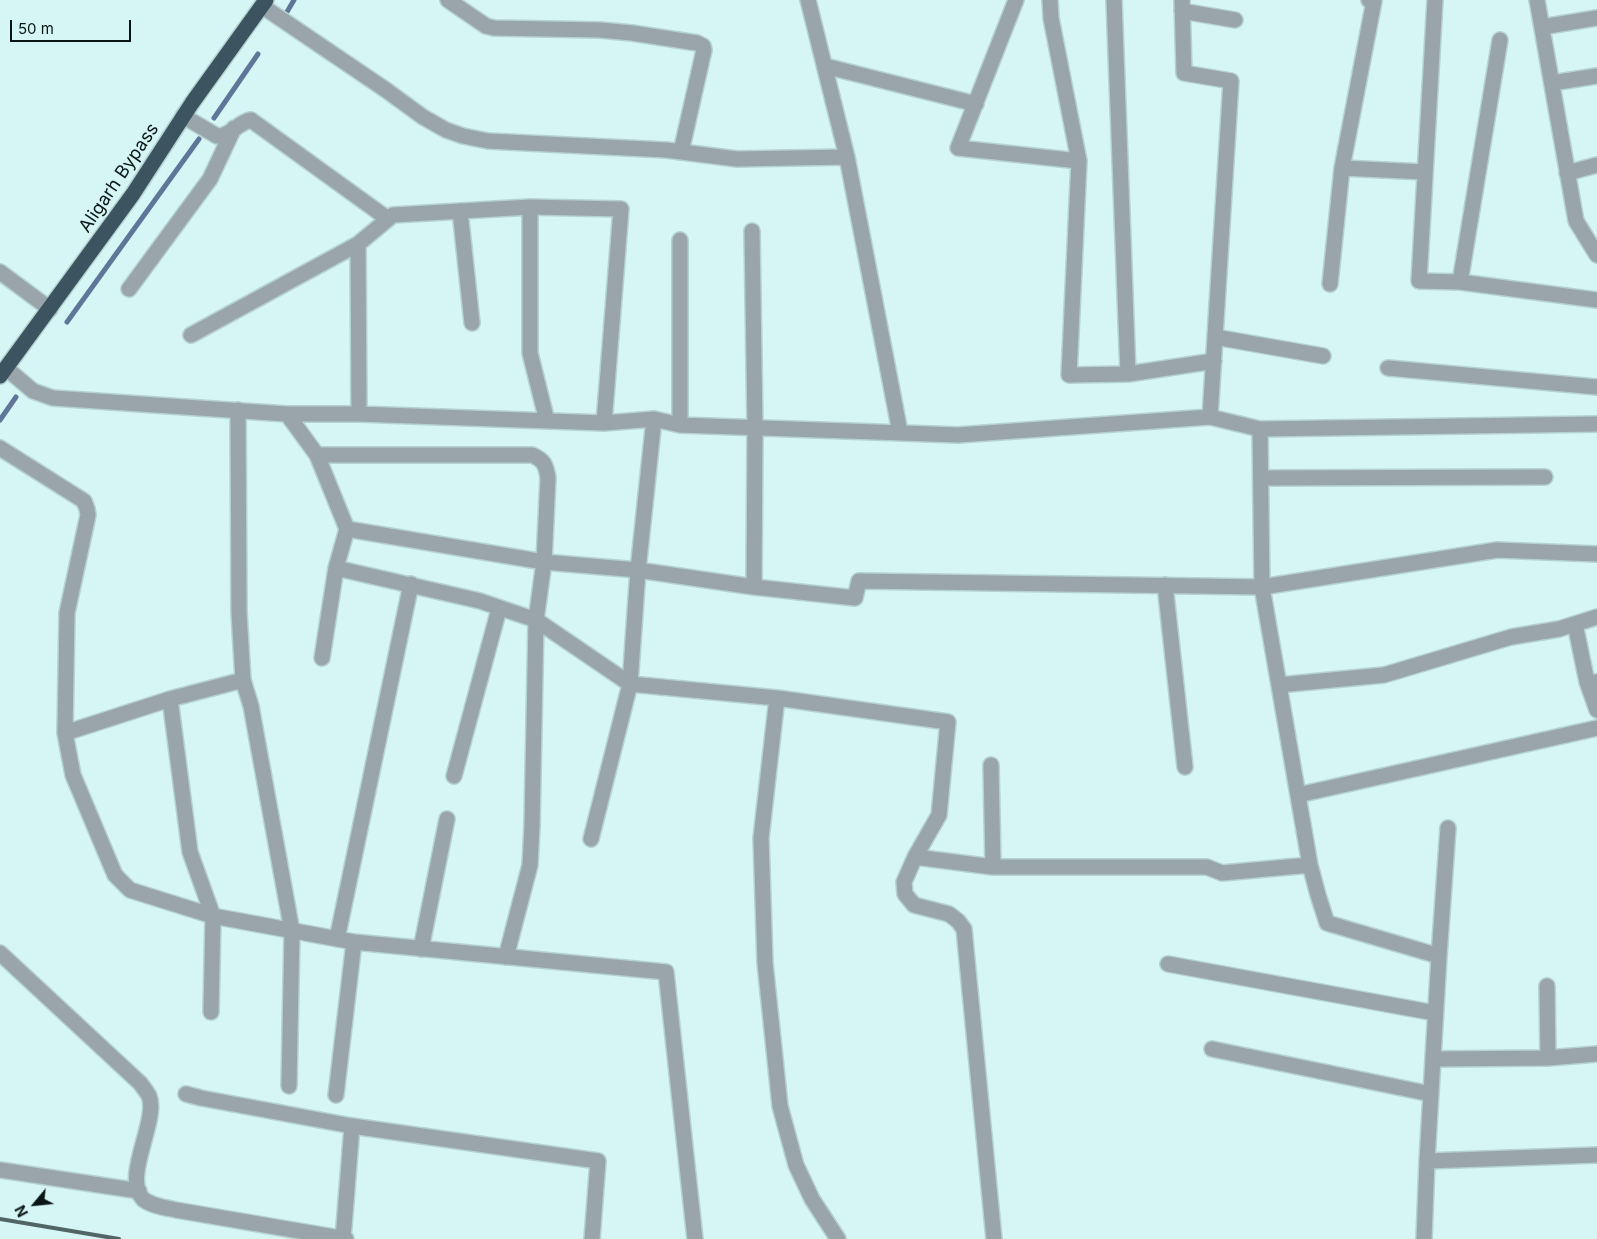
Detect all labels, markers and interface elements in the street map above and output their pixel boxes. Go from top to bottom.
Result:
scale bar [12,10,134,42]
text: 50 m [18,19,54,38]
street label: Aligarh Bypass [74,119,164,237]
north arrow [10,1179,60,1229]
text: N [11,1203,31,1220]

